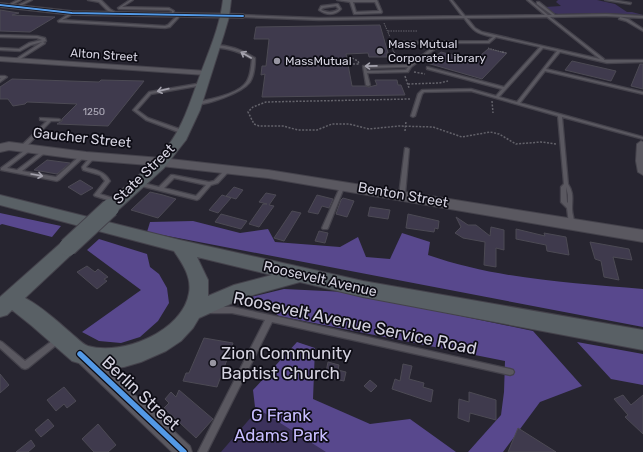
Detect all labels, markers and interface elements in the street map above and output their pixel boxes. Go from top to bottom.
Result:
place label: Mass Mutual Corporate Library [388,37,486,65]
street label: Alton Street [70,46,138,64]
marker: Mass Mutual Corporate Library [375,46,385,56]
one-way arrow [240,50,252,58]
place label: MassMutual [285,54,352,68]
marker: MassMutual [272,56,282,66]
one-way arrow [365,63,378,70]
one-way arrow [157,87,170,95]
house number: 1250 [83,106,105,118]
street label: Gaucher Street [32,124,132,152]
street label: State Street [110,140,179,208]
one-way arrow [30,171,43,179]
street label: Benton Street [356,179,450,211]
street label: Roosevelt Avenue [261,258,379,300]
street label: Roosevelt Avenue Service Road [231,287,479,359]
place label: Zion Community Baptist Church [221,343,352,383]
street label: Berlin Street [98,352,184,434]
marker: Zion Community Baptist Church [208,358,218,368]
park label: G Frank Adams Park [234,405,328,445]

